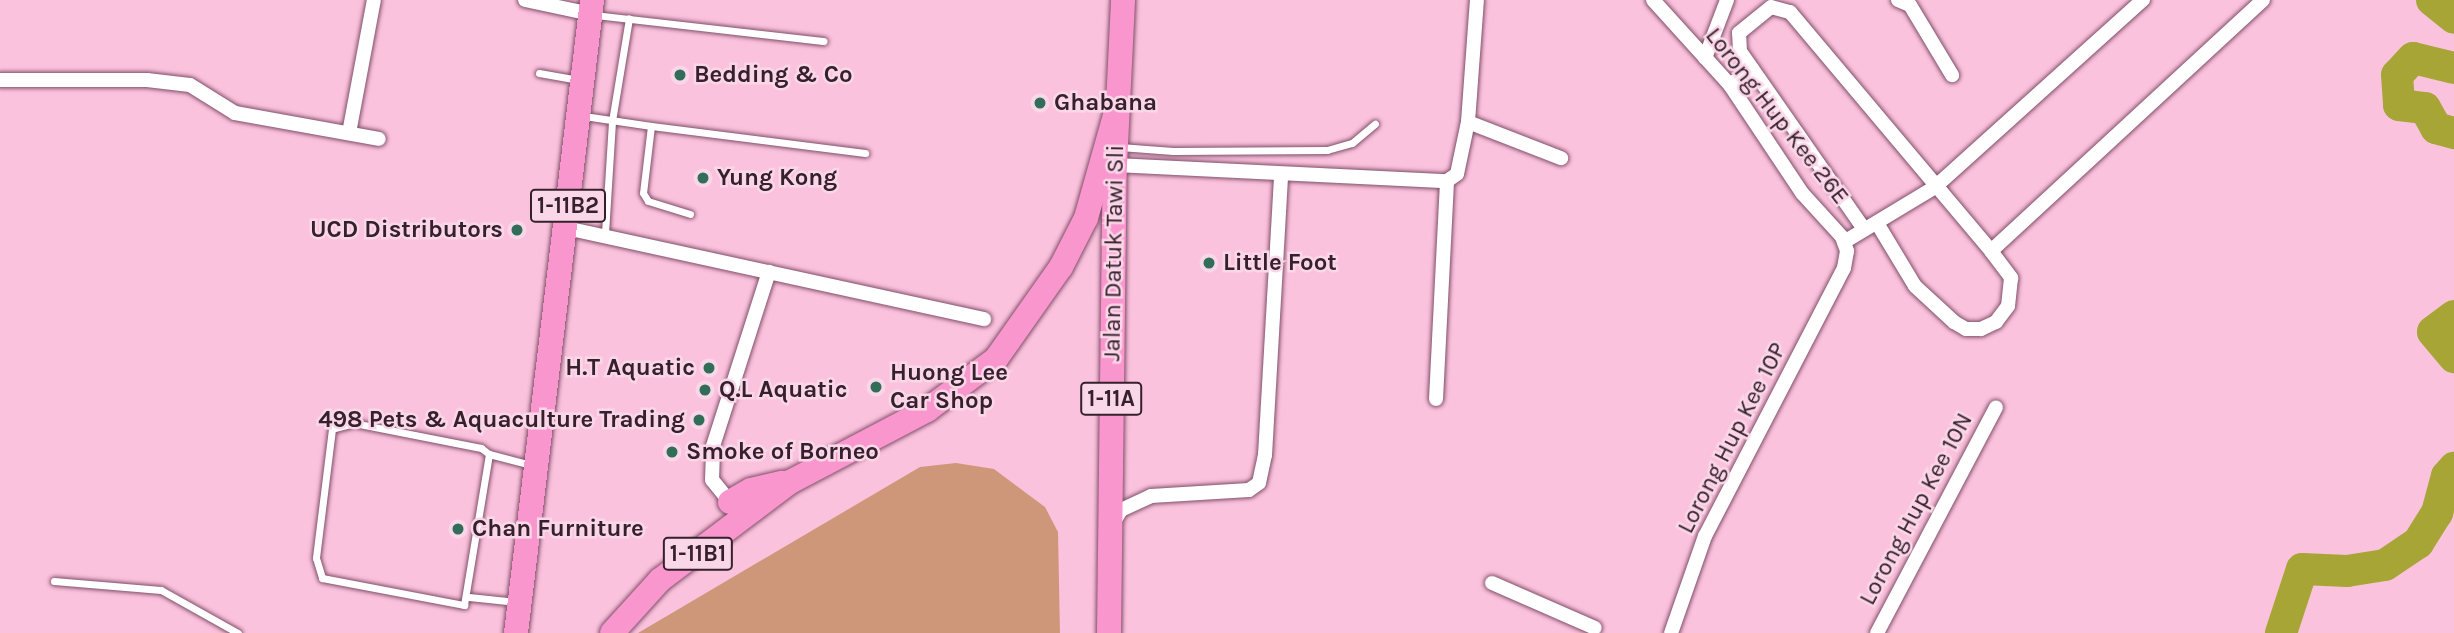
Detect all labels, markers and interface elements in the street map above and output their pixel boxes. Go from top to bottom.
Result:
street label: Lorong Hup Kee 26E [1699,22,1855,210]
place label: Bedding & Co [694,61,853,89]
marker: Bedding & Co [672,67,688,83]
place label: Ghabana [1054,89,1157,117]
marker: Ghabana [1032,95,1048,111]
street label: Jalan Datuk Tawi Sli [1098,144,1130,362]
place label: Yung Kong [717,164,837,192]
marker: Yung Kong [695,170,711,186]
road number: 1-11B2 [530,186,606,226]
place label: UCD Distributors [310,216,503,244]
marker: UCD Distributors [509,222,525,238]
place label: Little Foot [1223,249,1337,277]
marker: Little Foot [1201,255,1217,271]
street label: Lorong Hup Kee 10P [1671,338,1793,538]
place label: H.T Aquatic [565,354,695,382]
place label: Huong Lee Car Shop [890,359,1008,415]
marker: H.T Aquatic [701,360,717,376]
place label: Q.L Aquatic [719,376,847,404]
marker: Huong Lee Car Shop [868,379,884,395]
road number: 1-11A [1080,380,1142,418]
marker: Q.L Aquatic [697,382,713,398]
place label: 498 Pets & Aquaculture Trading [318,406,685,434]
street label: Lorong Hup Kee 10N [1853,408,1979,610]
marker: 498 Pets & Aquaculture Trading [691,412,707,428]
place label: Smoke of Borneo [686,438,879,466]
marker: Smoke of Borneo [664,444,680,460]
place label: Chan Furniture [472,515,644,543]
marker: Chan Furniture [450,521,466,537]
road number: 1-11B1 [661,534,735,574]

